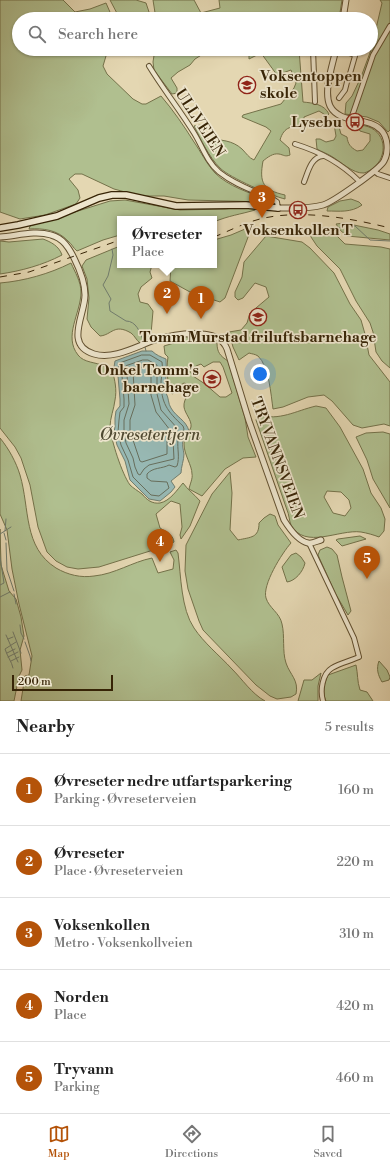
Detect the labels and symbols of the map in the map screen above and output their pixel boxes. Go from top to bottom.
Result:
place label: Voksentoppen skole [259,67,362,103]
school or university icon: Voksentoppen skole [237,75,257,95]
street label: ULLVEIEN [171,85,229,161]
bus stop icon: Lysebu [345,112,365,132]
place label: Lysebu [291,113,343,132]
pin: 3 [249,185,275,218]
bus stop icon: Voksenkollen T [288,200,308,220]
place label: Voksenkollen T [242,221,353,240]
pin: 2 [154,281,180,314]
pin: 1 [188,286,214,319]
school or university icon: Tomm Murstad friluftsbarnehage [248,307,268,327]
place label: Tomm Murstad friluftsbarnehage [140,328,376,347]
place label: Onkel Tomm's barnehage [97,361,199,397]
your location [250,364,270,384]
school or university icon: Onkel Tomm's barnehage [202,369,222,389]
street label: TRYVANNSVEIEN [246,394,308,522]
water label: Øvresetertjern [100,425,201,445]
pin: 4 [147,529,173,562]
pin: 5 [354,546,380,579]
scale bar [12,673,113,692]

